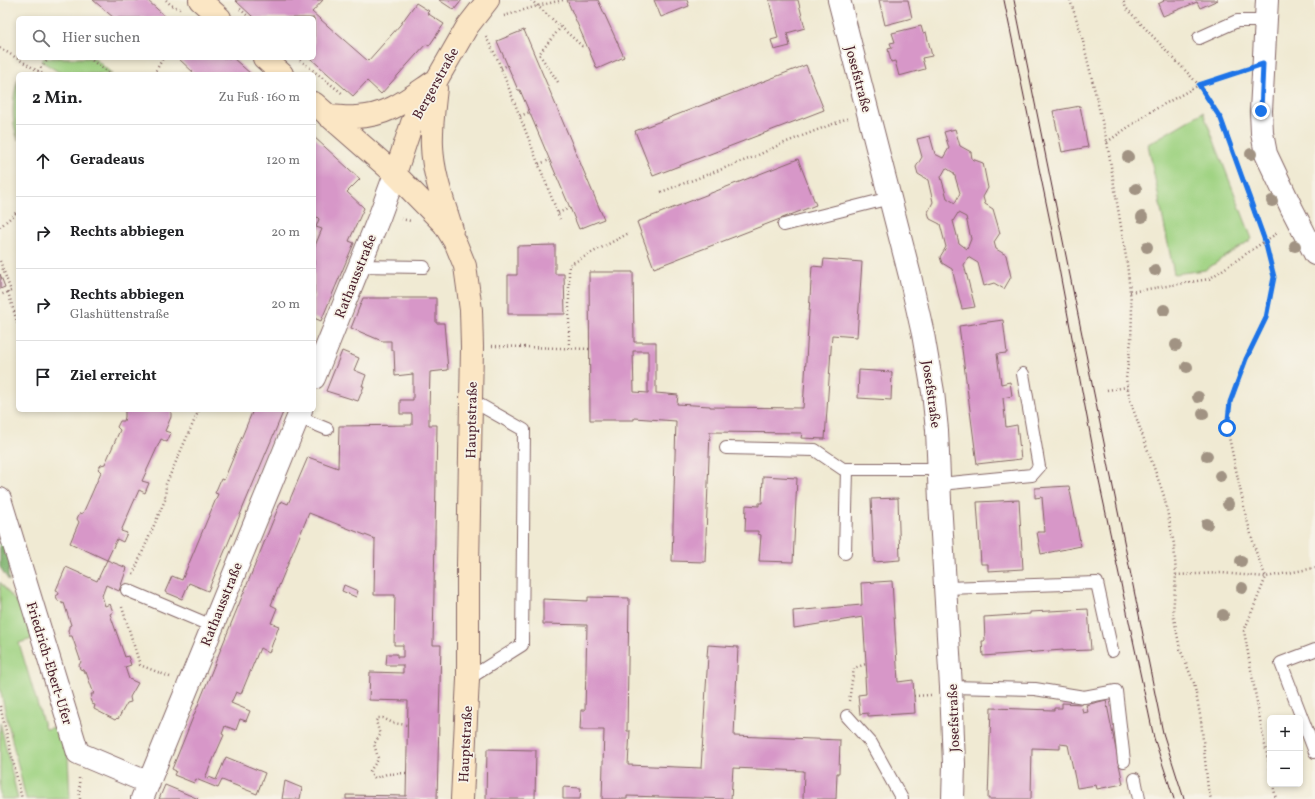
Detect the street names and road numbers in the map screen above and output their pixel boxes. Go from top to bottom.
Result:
street label: Bergerstraße [409,44,464,123]
street label: Josefstraße [840,44,876,115]
street label: Rathausstraße [331,231,382,321]
street label: Josefstraße [916,359,945,430]
street label: Hauptstraße [462,381,483,459]
street label: Rathausstraße [197,559,248,649]
street label: Friedrich-Ebert-Ufer [21,600,76,727]
street label: Josefstraße [944,683,965,752]
street label: Hauptstraße [455,705,478,783]

